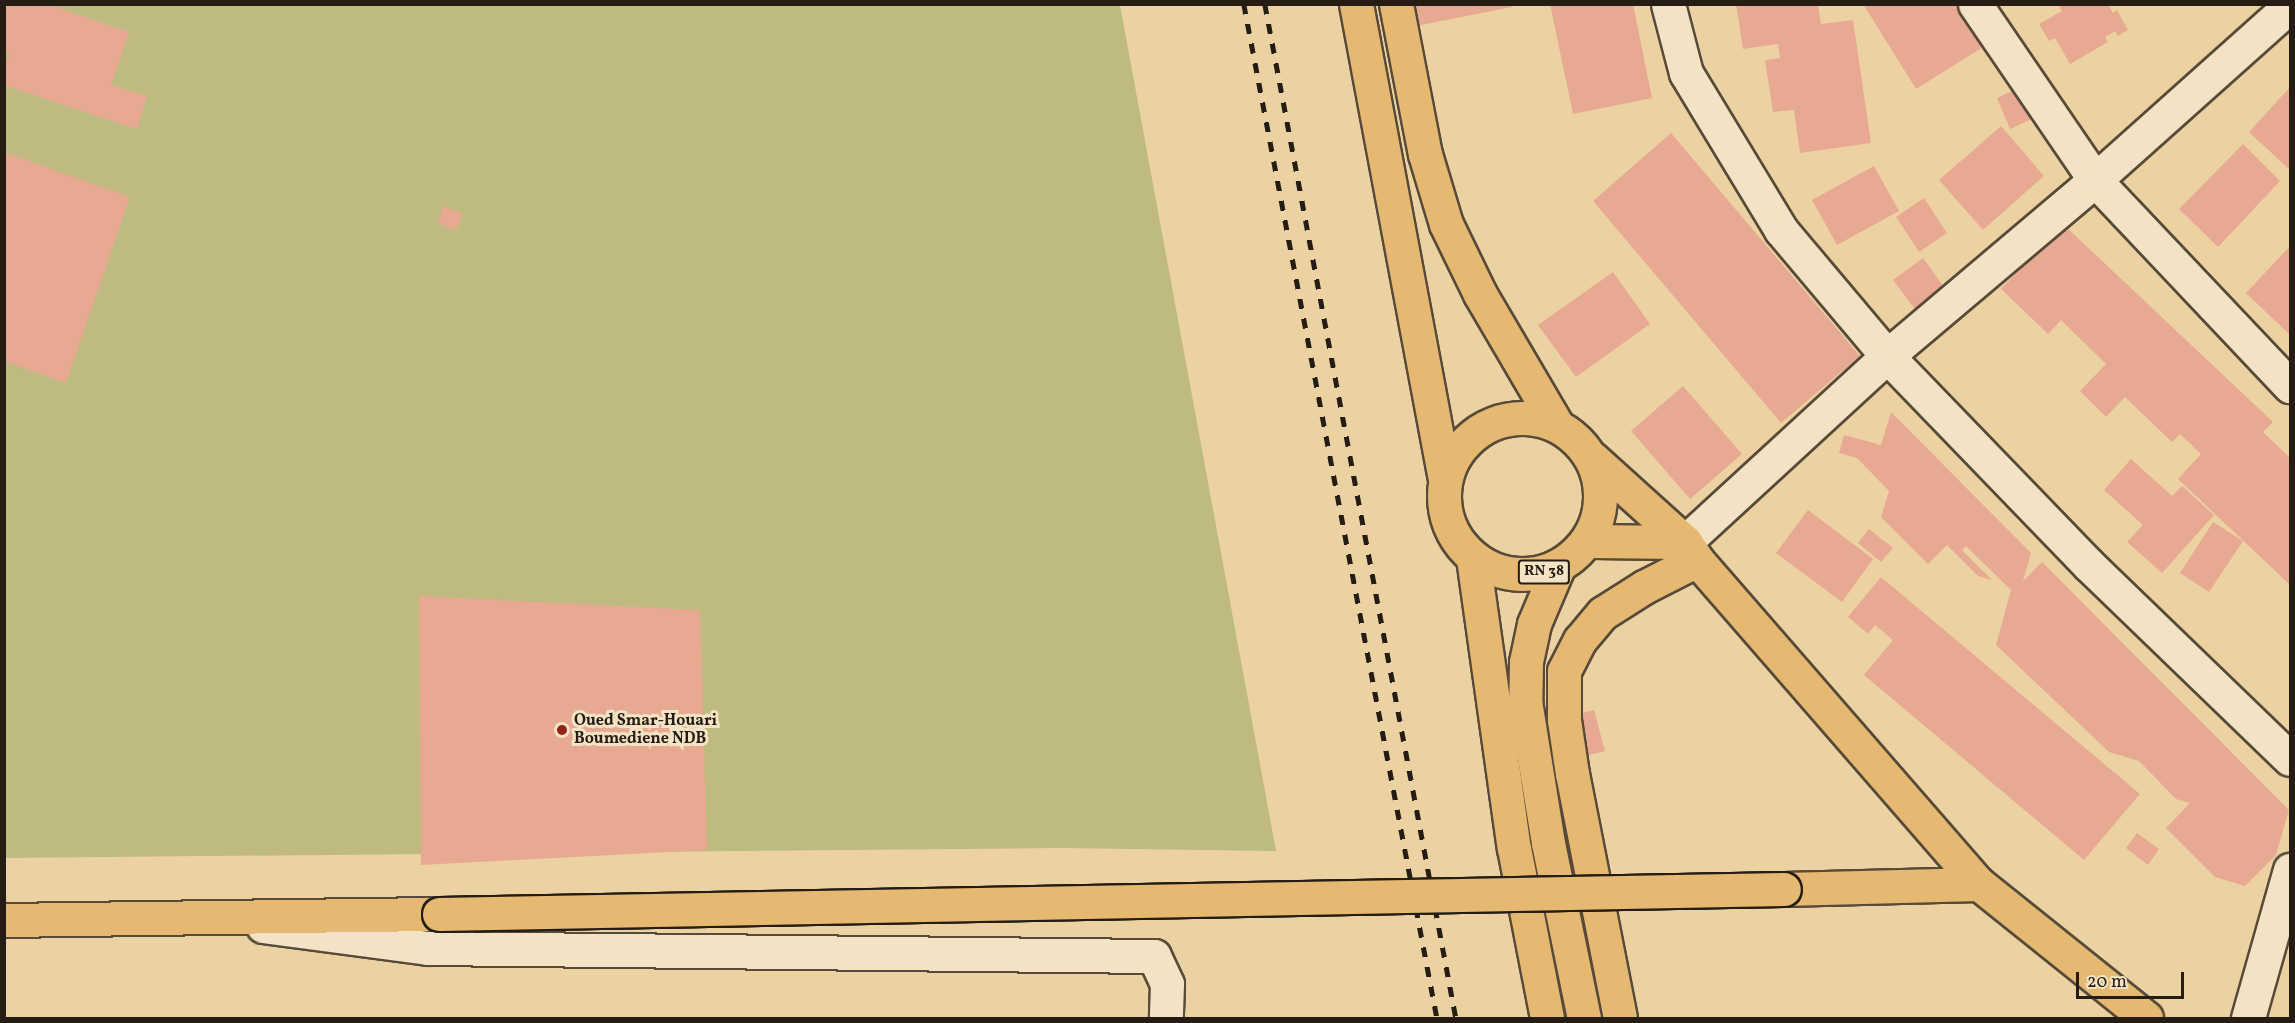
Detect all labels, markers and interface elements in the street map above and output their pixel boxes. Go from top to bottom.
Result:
road number: RN 38 [1517,560,1571,584]
place label: Oued Smar-Houari Boumediene NDB [574,711,717,749]
marker: Oued Smar-Houari Boumediene NDB [555,723,569,737]
scale bar [2079,960,2187,998]
text: 20 m [2087,970,2127,995]

